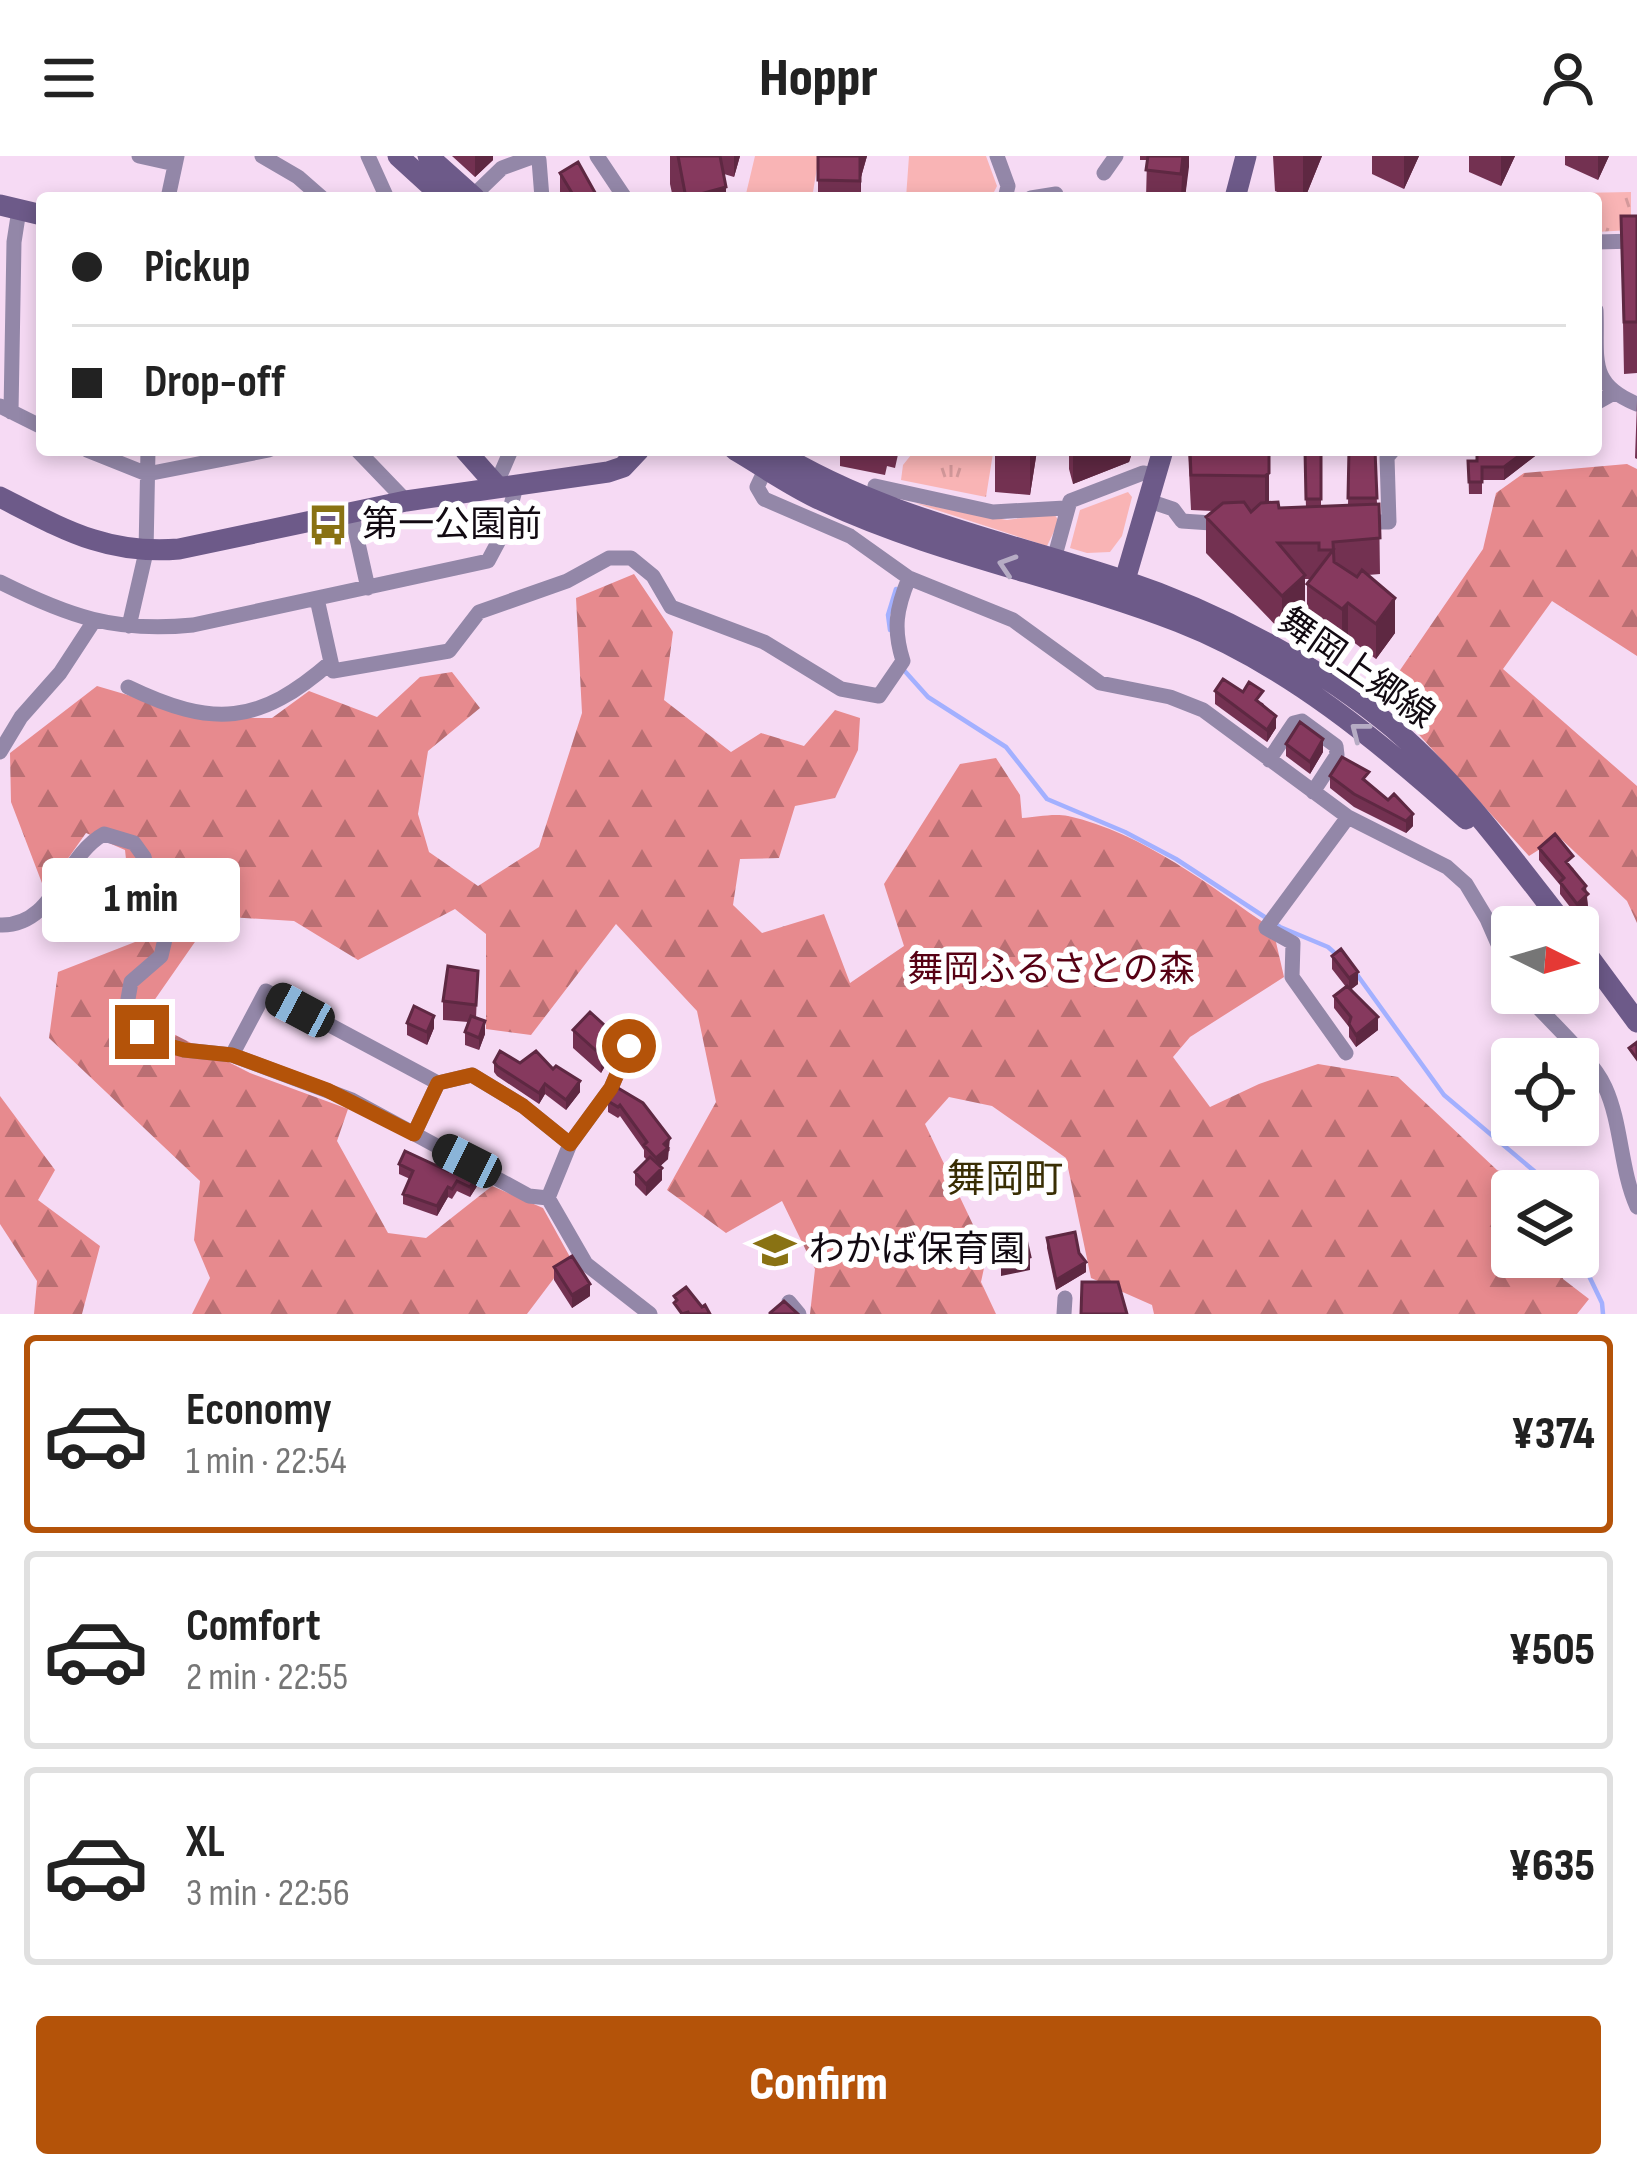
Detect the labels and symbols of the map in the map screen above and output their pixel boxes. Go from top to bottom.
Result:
bus stop icon: 第一公園前 [305,502,351,548]
place label: 第一公園前 [362,504,542,547]
one-way arrow [997,555,1018,580]
street label: 舞岡上郷線 [1270,600,1442,738]
one-way arrow [1351,724,1373,745]
callout: 1 min [43,858,241,942]
north arrow [1491,906,1599,1014]
park label: 舞岡ふるさとの森 [907,949,1195,992]
car [260,977,340,1043]
route end [115,1005,169,1059]
route start [602,1019,656,1073]
car [427,1129,507,1193]
district label: 舞岡町 [946,1157,1064,1204]
school or university icon: わかば保育園 [752,1227,798,1273]
place label: わかば保育園 [809,1229,1025,1272]

